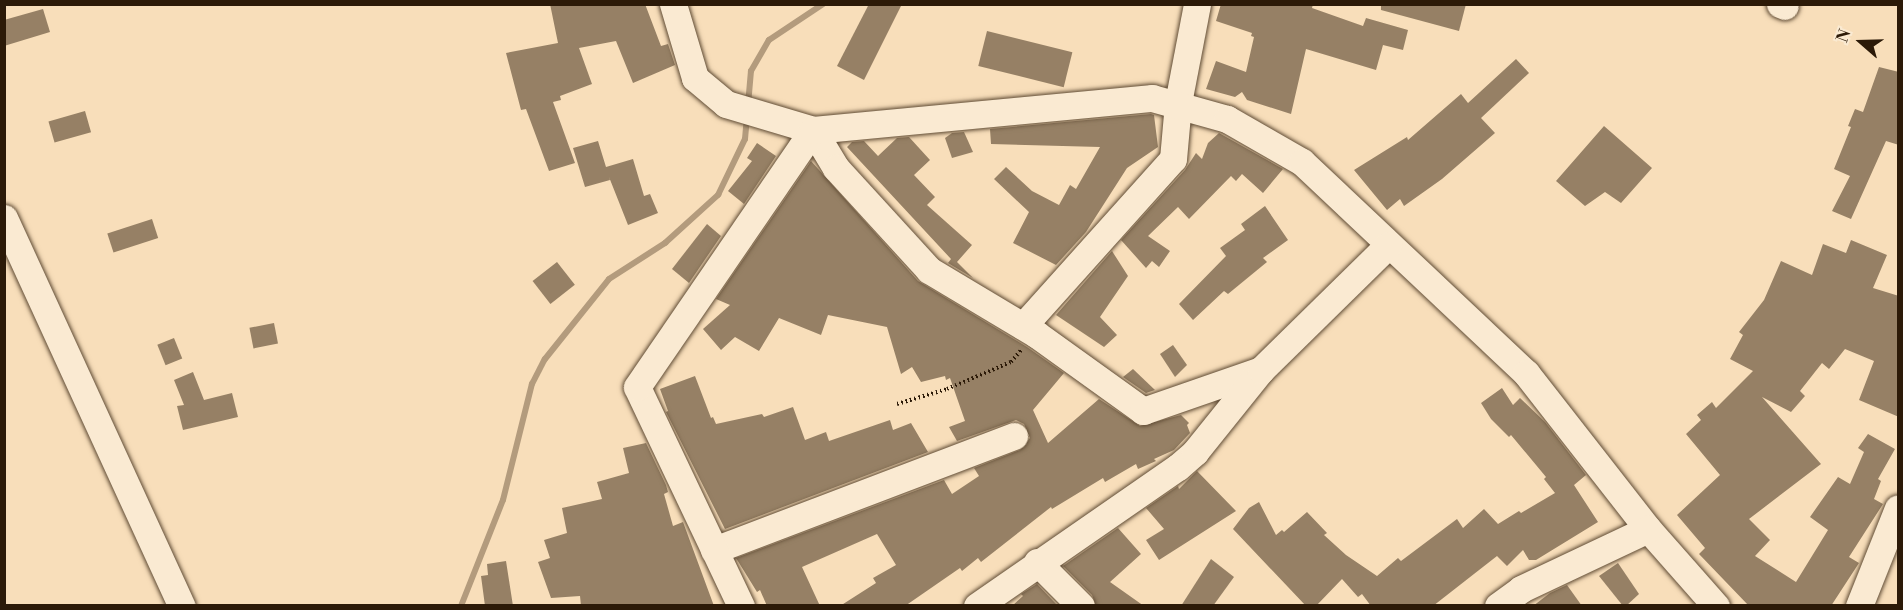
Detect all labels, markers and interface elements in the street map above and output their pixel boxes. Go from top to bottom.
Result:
north arrow [1831,12,1891,72]
text: N [1833,26,1856,45]

